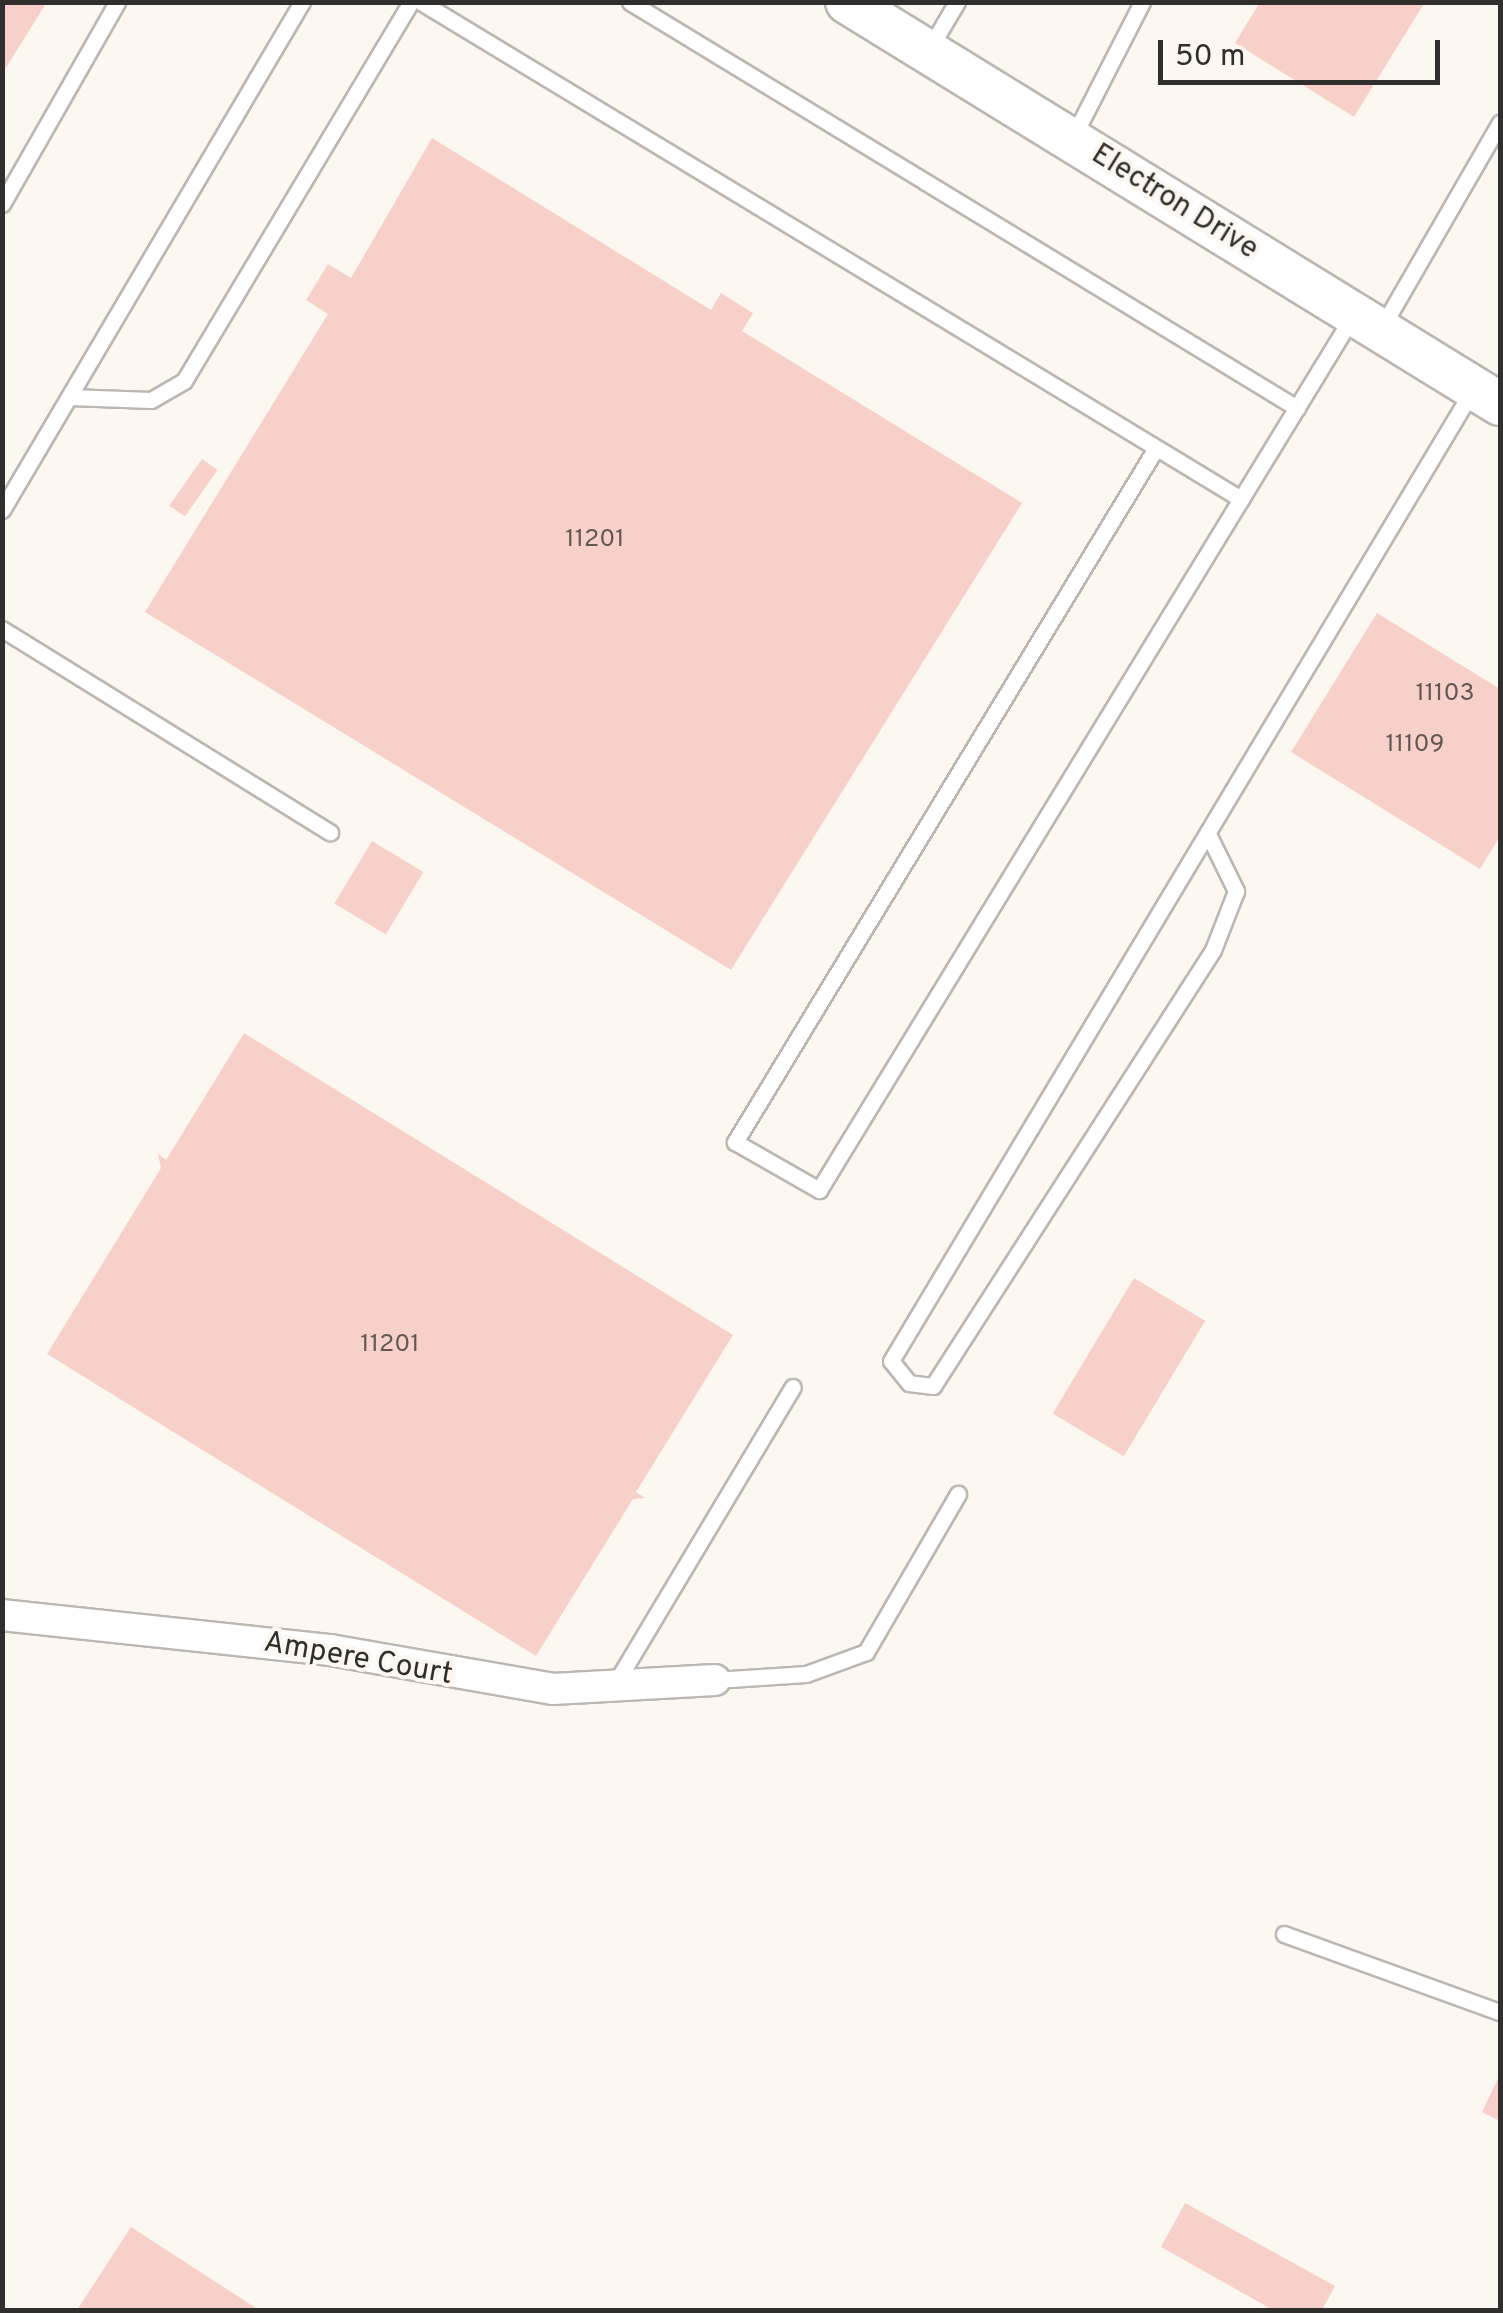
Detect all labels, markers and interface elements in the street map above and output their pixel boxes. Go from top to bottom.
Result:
scale bar [1163,20,1446,82]
text: 50 m [1175,39,1245,76]
street label: Electron Drive [1084,137,1264,269]
house number: 11201 [565,525,625,555]
house number: 11103 [1415,679,1475,709]
house number: 11109 [1386,730,1444,760]
house number: 11201 [360,1330,420,1360]
street label: Ampere Court [261,1626,455,1694]

